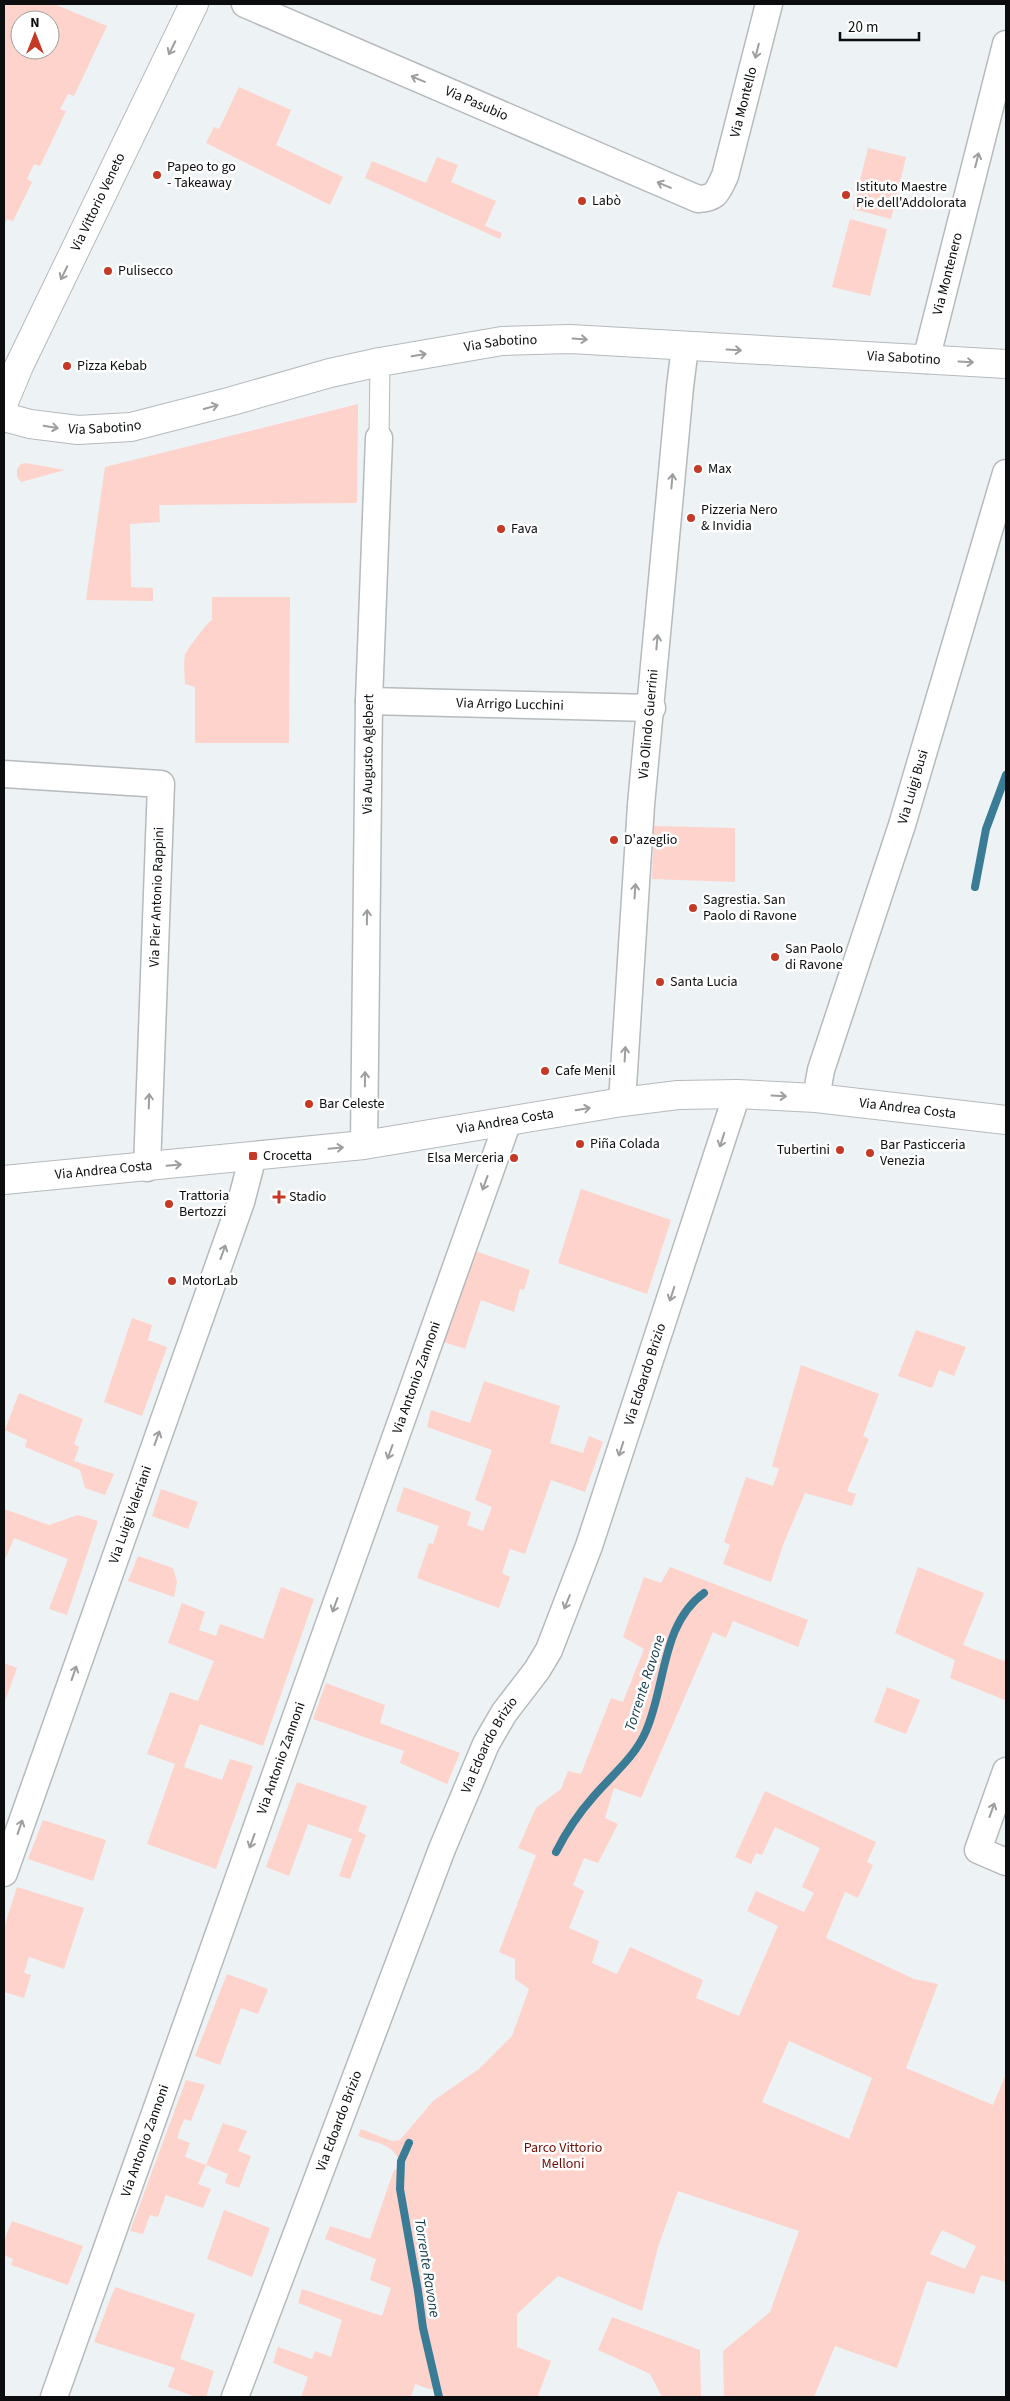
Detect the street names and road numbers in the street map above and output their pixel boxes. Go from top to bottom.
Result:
street label: Via Montello [725,65,763,140]
street label: Via Pasubio [442,81,511,126]
street label: Via Vittorio Veneto [66,150,131,255]
street label: Via Montenero [928,230,968,317]
street label: Via Sabotino [462,330,538,357]
street label: Via Sabotino [866,346,941,370]
street label: Via Sabotino [67,415,144,440]
street label: Via Olindo Guerrini [633,668,664,780]
street label: Via Augusto Aglebert [358,693,379,814]
street label: Via Arrigo Lucchini [456,693,564,716]
street label: Via Luigi Busi [893,747,934,827]
street label: Via Pier Antonio Rappini [145,826,169,968]
street label: Via Andrea Costa [858,1093,957,1124]
street label: Via Andrea Costa [456,1104,555,1139]
street label: Via Andrea Costa [54,1156,153,1185]
street label: Via Antonio Zannoni [388,1319,446,1437]
street label: Via Edoardo Brizio [619,1321,671,1428]
street label: Via Luigi Valeriani [104,1463,157,1566]
street label: Via Edoardo Brizio [456,1693,523,1797]
street label: Via Antonio Zannoni [252,1699,310,1817]
street label: Via Edoardo Brizio [311,2068,367,2174]
street label: Via Antonio Zannoni [116,2082,174,2200]

